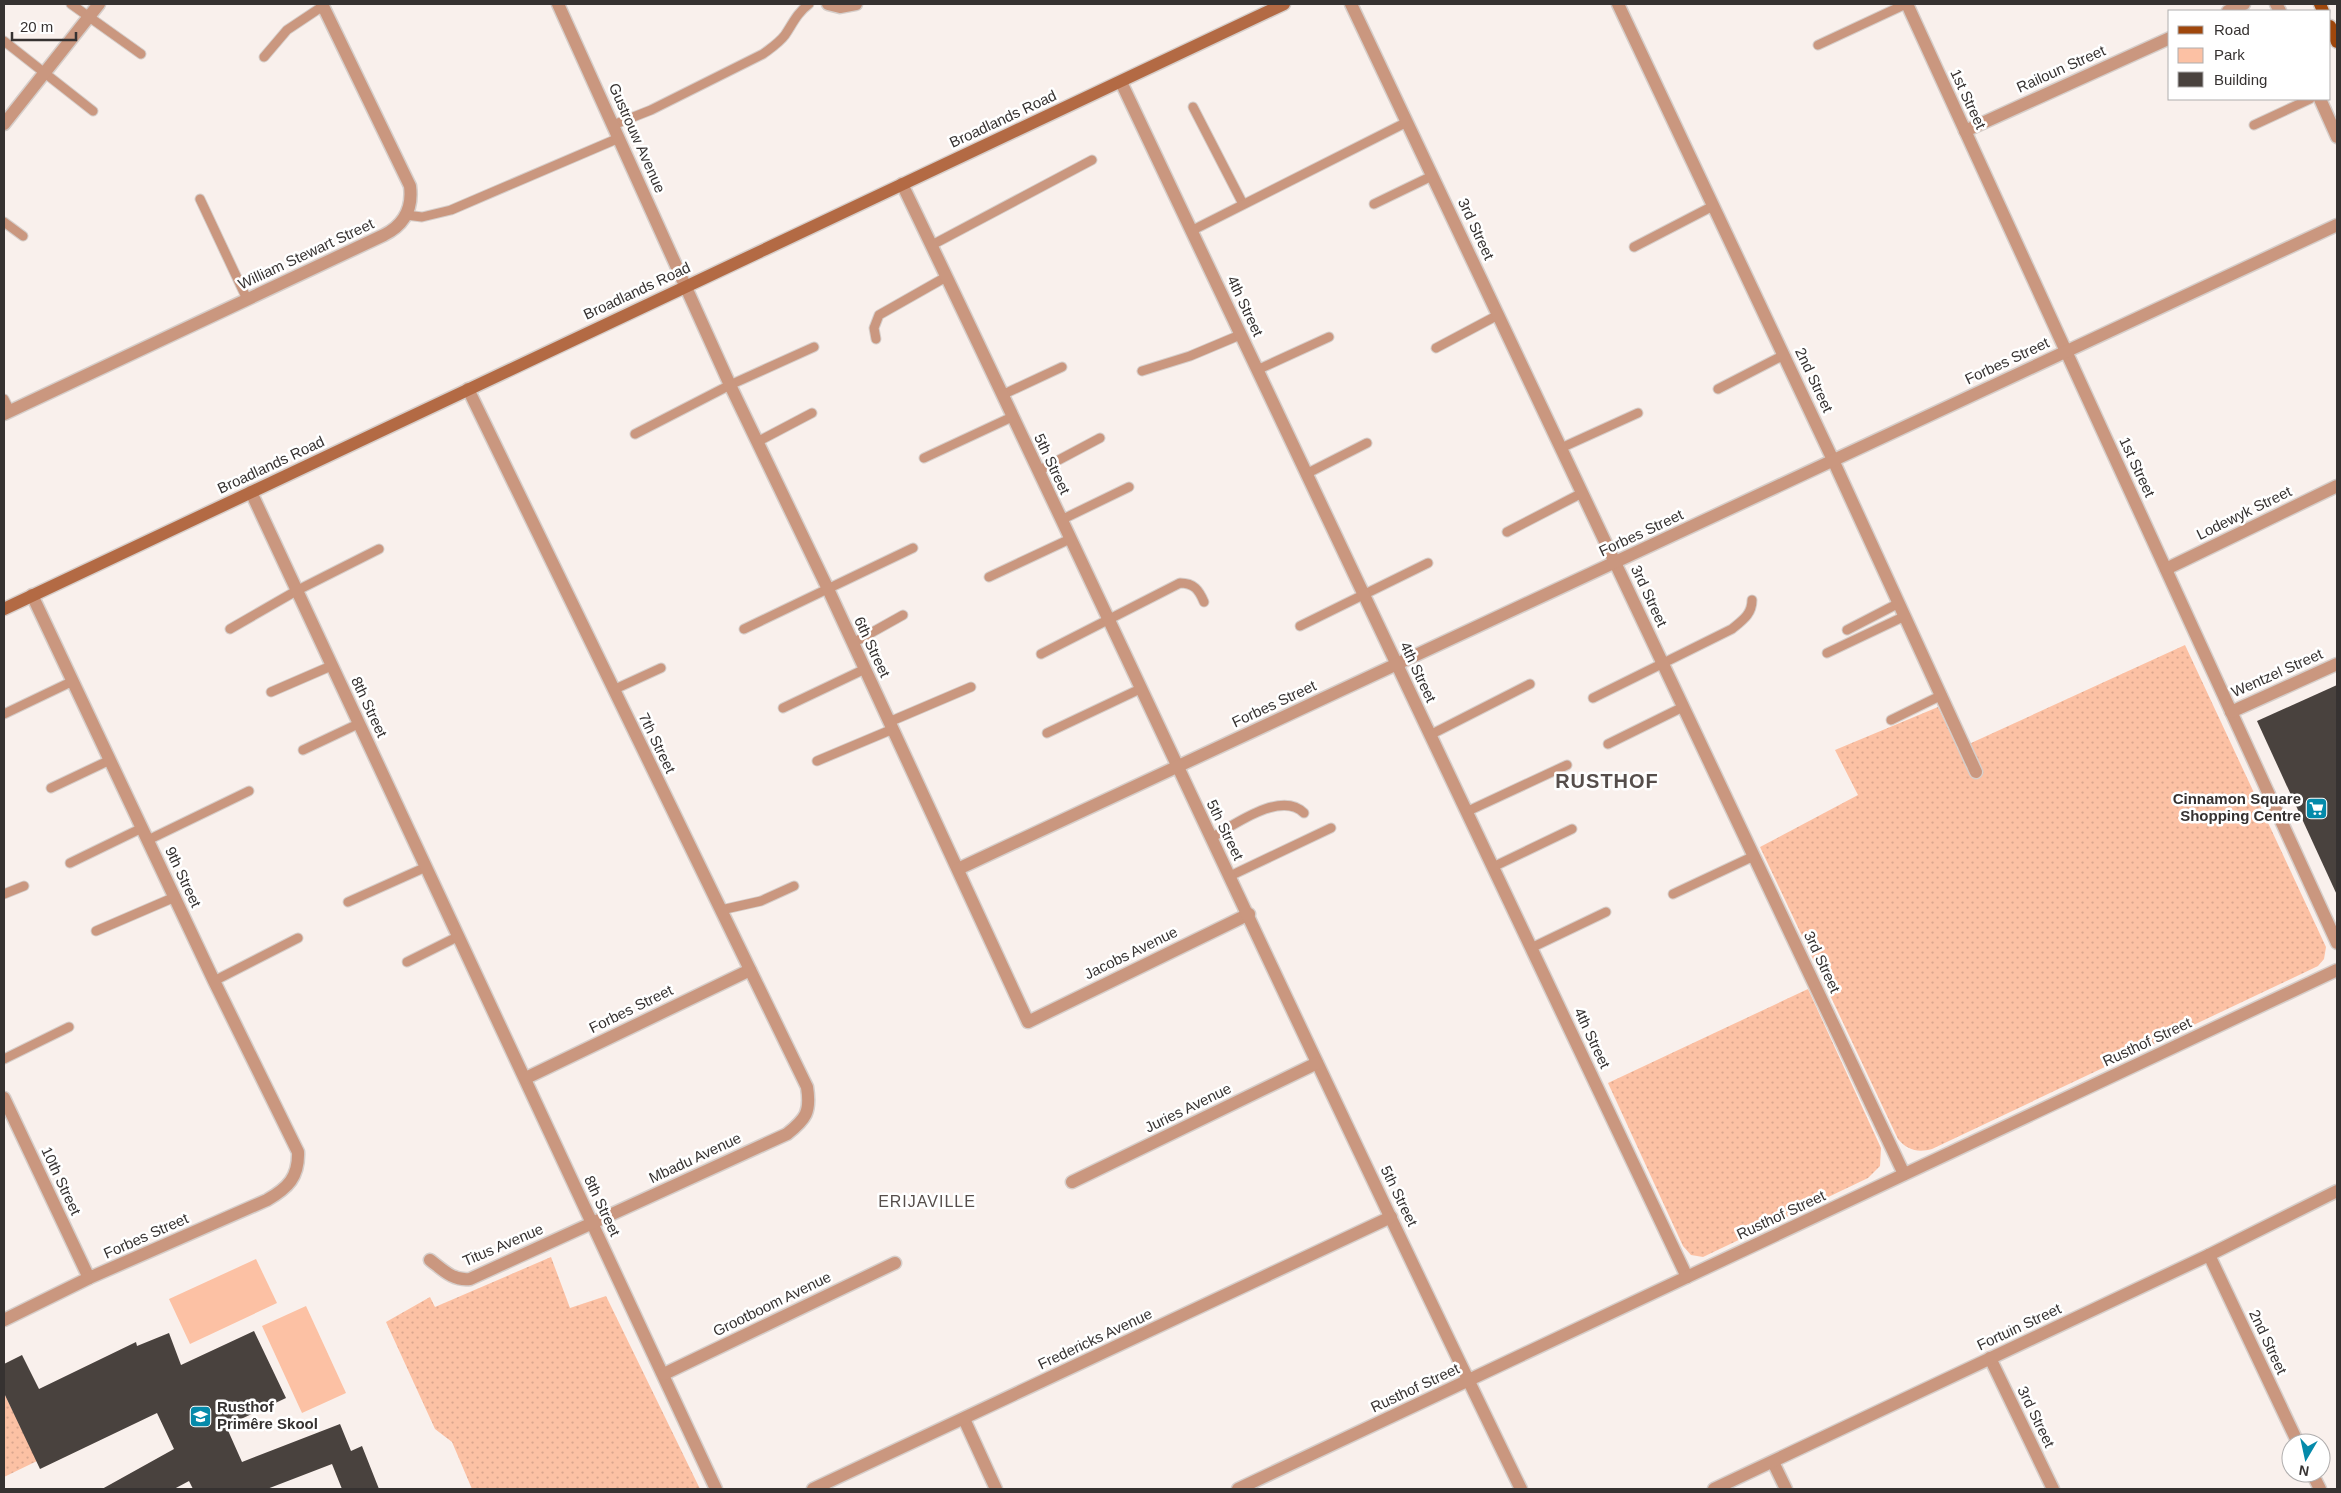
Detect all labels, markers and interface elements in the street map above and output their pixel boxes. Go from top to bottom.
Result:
scale bar [12,10,76,42]
legend [2168,10,2331,100]
text: 20 m [20,18,53,35]
text: Road [2214,21,2250,38]
street label: Railoun Street [2014,41,2108,96]
text: Park [2214,46,2245,63]
street label: 1st Street [1947,66,1990,132]
text: Building [2214,71,2267,88]
street label: Gustrouw Avenue [606,80,669,195]
street label: Broadlands Road [947,86,1059,151]
street label: 3rd Street [1455,195,1498,263]
street label: William Stewart Street [235,214,377,292]
street label: Broadlands Road [581,258,693,323]
street label: 4th Street [1224,273,1267,340]
street label: Forbes Street [1962,333,2052,387]
street label: 2nd Street [1792,345,1837,415]
street label: 5th Street [1031,431,1074,498]
street label: Broadlands Road [215,432,327,497]
street label: 1st Street [2116,434,2159,500]
street label: Lodewyk Street [2194,482,2295,543]
street label: Forbes Street [1596,505,1686,559]
street label: 3rd Street [1628,562,1671,630]
street label: 6th Street [851,614,894,681]
street label: 4th Street [1397,639,1440,706]
street label: Wentzel Street [2229,644,2326,700]
street label: 8th Street [348,674,391,741]
street label: Forbes Street [1229,676,1319,730]
street label: 7th Street [636,710,680,776]
district label: RUSTHOF [1555,770,1659,792]
place label: Cinnamon Square Shopping Centre [2173,790,2301,824]
supermarket icon: Cinnamon Square Shopping Centre [2305,796,2329,820]
street label: 5th Street [1204,797,1248,863]
street label: 9th Street [162,844,205,911]
street label: Jacobs Avenue [1081,923,1180,982]
street label: 3rd Street [1801,928,1844,996]
street label: Forbes Street [586,981,676,1036]
street label: 4th Street [1571,1005,1614,1072]
street label: Rusthof Street [2100,1013,2195,1070]
street label: Juries Avenue [1142,1079,1234,1136]
street label: Mbadu Avenue [646,1129,744,1186]
street label: 10th Street [38,1144,85,1218]
street label: 5th Street [1378,1163,1422,1229]
street label: 8th Street [581,1173,624,1240]
street label: Rusthof Street [1734,1186,1829,1243]
district label: ERIJAVILLE [878,1193,976,1210]
street label: Forbes Street [101,1209,192,1262]
street label: Titus Avenue [460,1220,546,1269]
street label: Grootboom Avenue [710,1268,833,1339]
street label: Fortuin Street [1974,1299,2064,1353]
street label: Fredericks Avenue [1035,1305,1155,1372]
street label: 2nd Street [2246,1307,2291,1377]
street label: Rusthof Street [1368,1359,1463,1416]
street label: 3rd Street [2014,1383,2059,1451]
place label: Rusthof Primêre Skool [217,1398,318,1432]
school or university icon: Rusthof Primêre Skool [189,1404,213,1428]
north arrow [2281,1433,2331,1483]
text: N [2298,1462,2310,1480]

